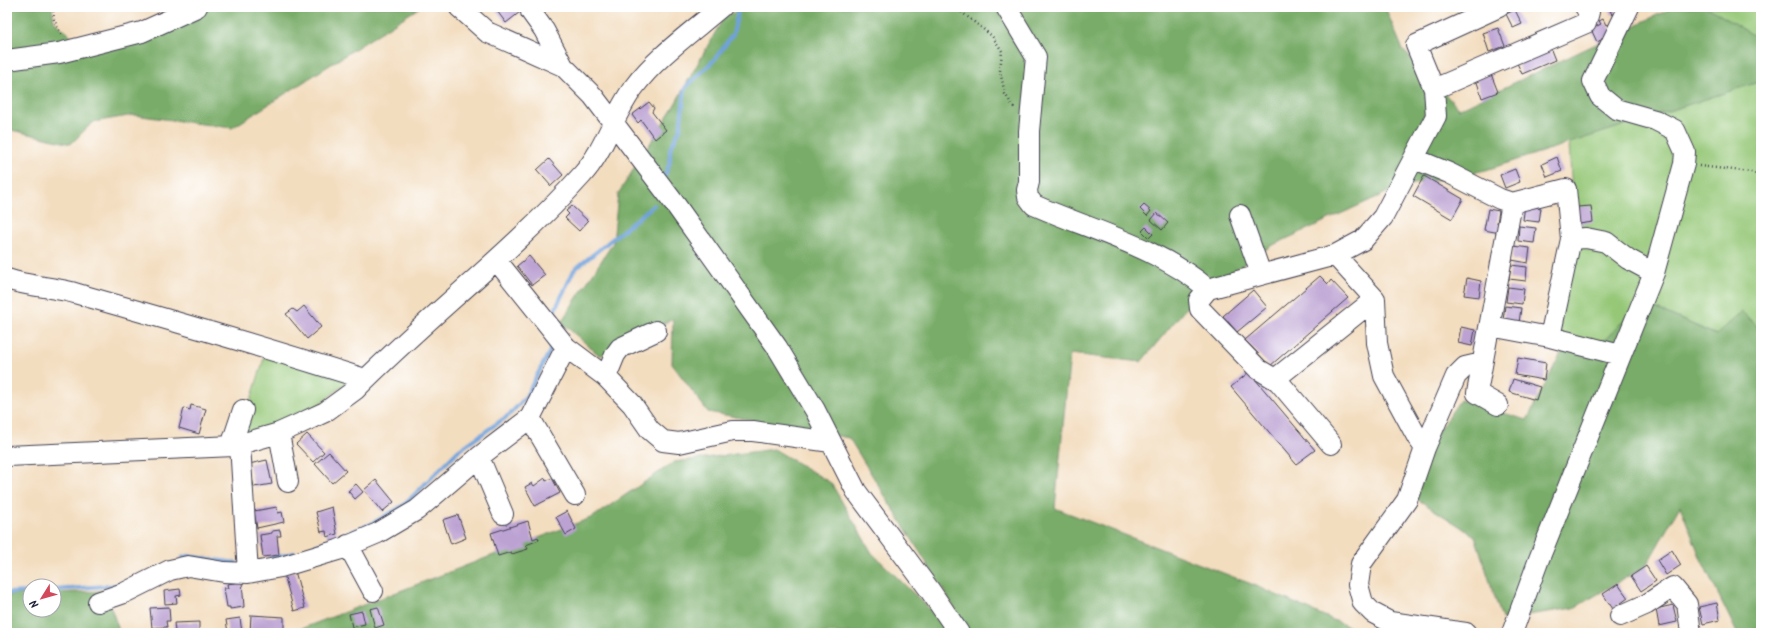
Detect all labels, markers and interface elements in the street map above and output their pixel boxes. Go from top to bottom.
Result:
north arrow [22,578,62,618]
text: N [26,595,44,612]

